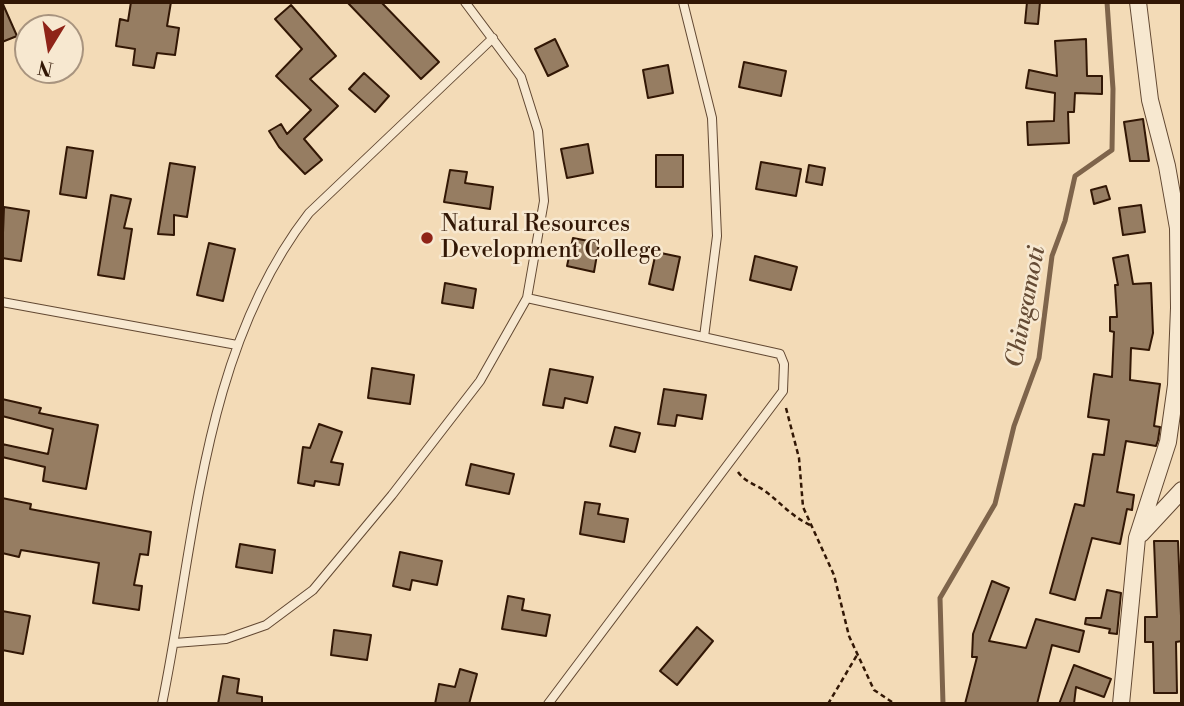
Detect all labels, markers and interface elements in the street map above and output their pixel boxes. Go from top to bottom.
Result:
north arrow [14,14,84,84]
text: N [36,54,55,81]
place label: Natural Resources Development College [441,211,662,265]
marker: Natural Resources Development College [419,230,435,246]
water label: Chingamoti [1001,244,1053,370]

